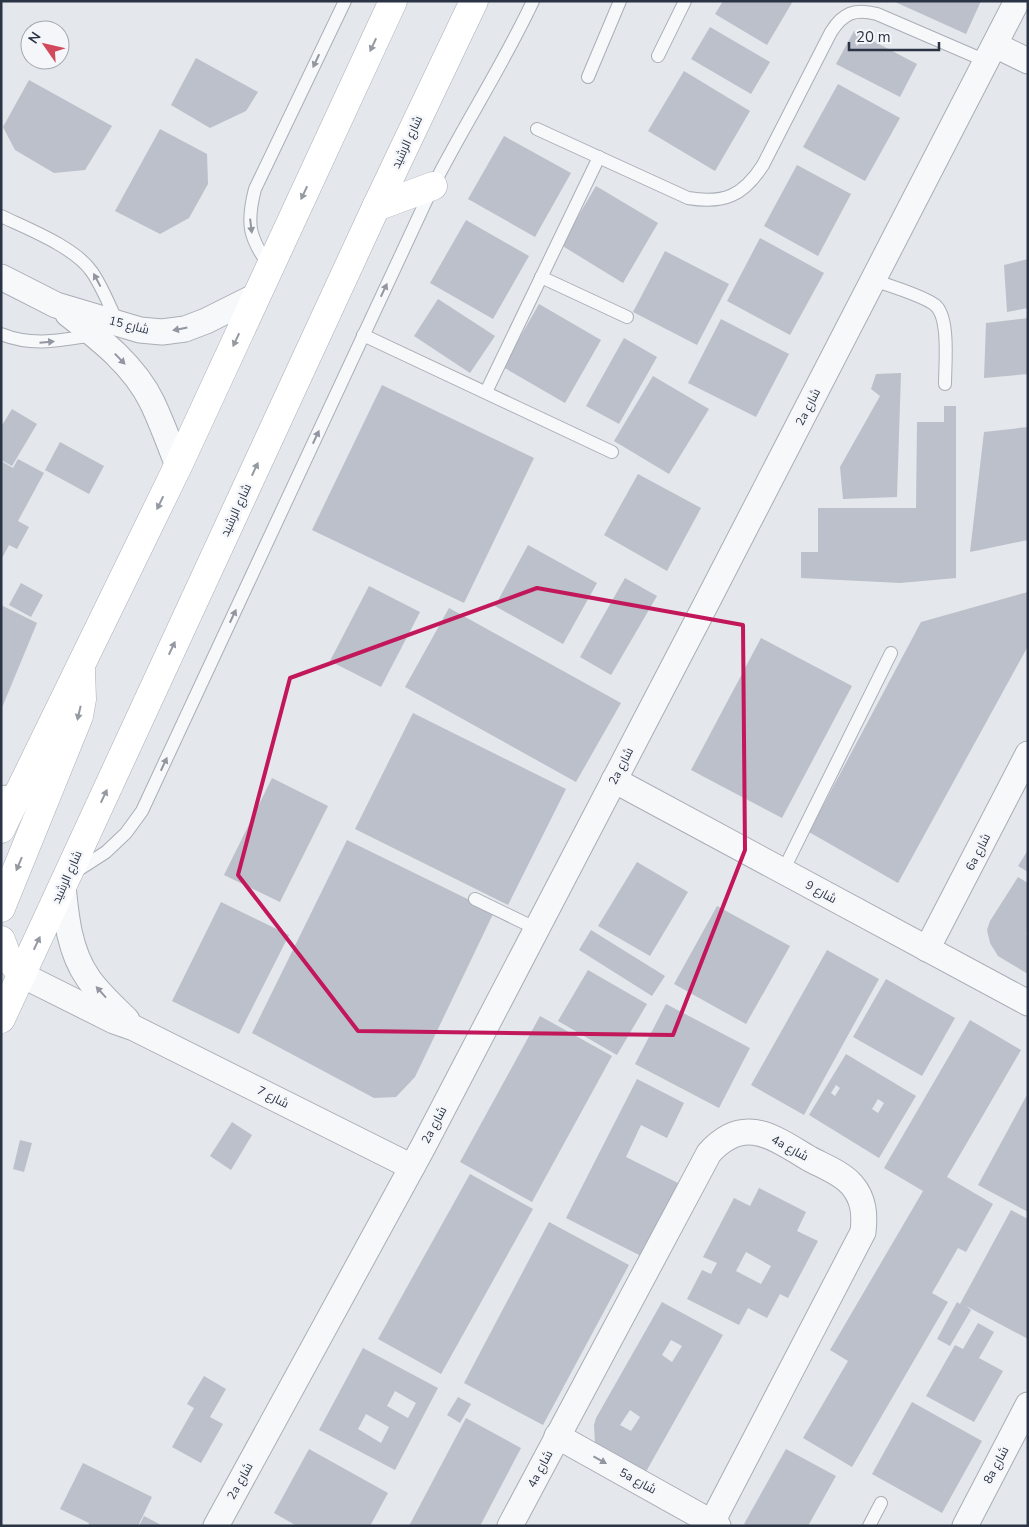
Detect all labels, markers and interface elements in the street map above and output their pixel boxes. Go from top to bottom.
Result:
north arrow [20,20,70,70]
scale bar [849,20,939,52]
text: 20 m [856,27,891,47]
text: N [24,28,45,48]
one-way arrow [369,38,377,53]
one-way arrow [312,54,320,68]
street label: شارع الرشيد [388,113,426,171]
one-way arrow [300,186,308,200]
one-way arrow [247,219,255,235]
one-way arrow [92,273,101,287]
one-way arrow [381,283,389,297]
street label: شارع 15 [107,312,151,338]
one-way arrow [172,325,187,333]
one-way arrow [232,333,240,347]
one-way arrow [40,338,56,346]
one-way arrow [114,353,126,365]
street label: 2a شارع [792,386,824,428]
one-way arrow [312,430,320,444]
one-way arrow [251,462,259,476]
street label: شارع الرشيد [217,481,255,539]
one-way arrow [155,496,163,510]
one-way arrow [229,609,237,623]
one-way arrow [169,641,177,655]
one-way arrow [75,705,83,721]
street label: 2a شارع [605,745,637,787]
one-way arrow [161,757,169,771]
one-way arrow [100,789,108,803]
street label: 6a شارع [962,831,994,873]
street label: شارع الرشيد [48,848,86,906]
one-way arrow [14,857,22,871]
street label: شارع 9 [802,877,840,907]
one-way arrow [32,936,41,951]
one-way arrow [95,985,106,998]
street label: شارع 7 [254,1082,292,1112]
street label: 2a شارع [418,1104,450,1146]
street label: 4a شارع [769,1131,811,1165]
street label: 8a شارع [980,1444,1012,1486]
street label: 4a شارع [524,1448,556,1490]
one-way arrow [592,1456,607,1464]
street label: 2a شارع [223,1460,257,1502]
street label: 5a شارع [617,1464,659,1498]

